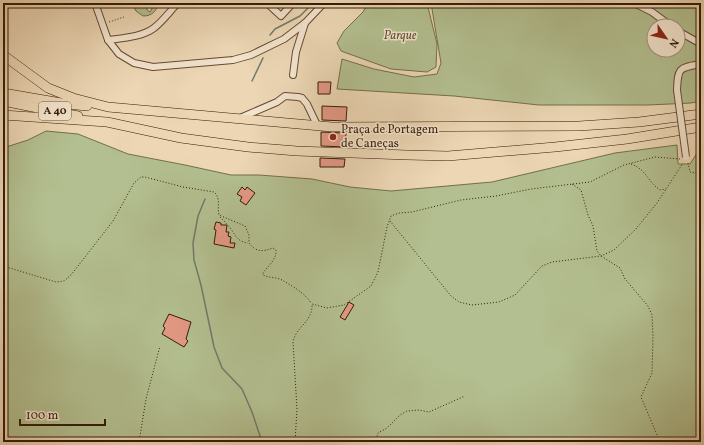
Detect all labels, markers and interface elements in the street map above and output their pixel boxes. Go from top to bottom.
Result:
north arrow [646,18,686,58]
park label: Parque [384,28,417,44]
text: N [665,35,682,50]
road number: A 40 [39,102,71,120]
place label: Praça de Portagem de Caneças [341,122,439,152]
marker: Praça de Portagem de Caneças [328,132,338,142]
scale bar [20,401,105,427]
text: 100 m [26,408,59,424]

